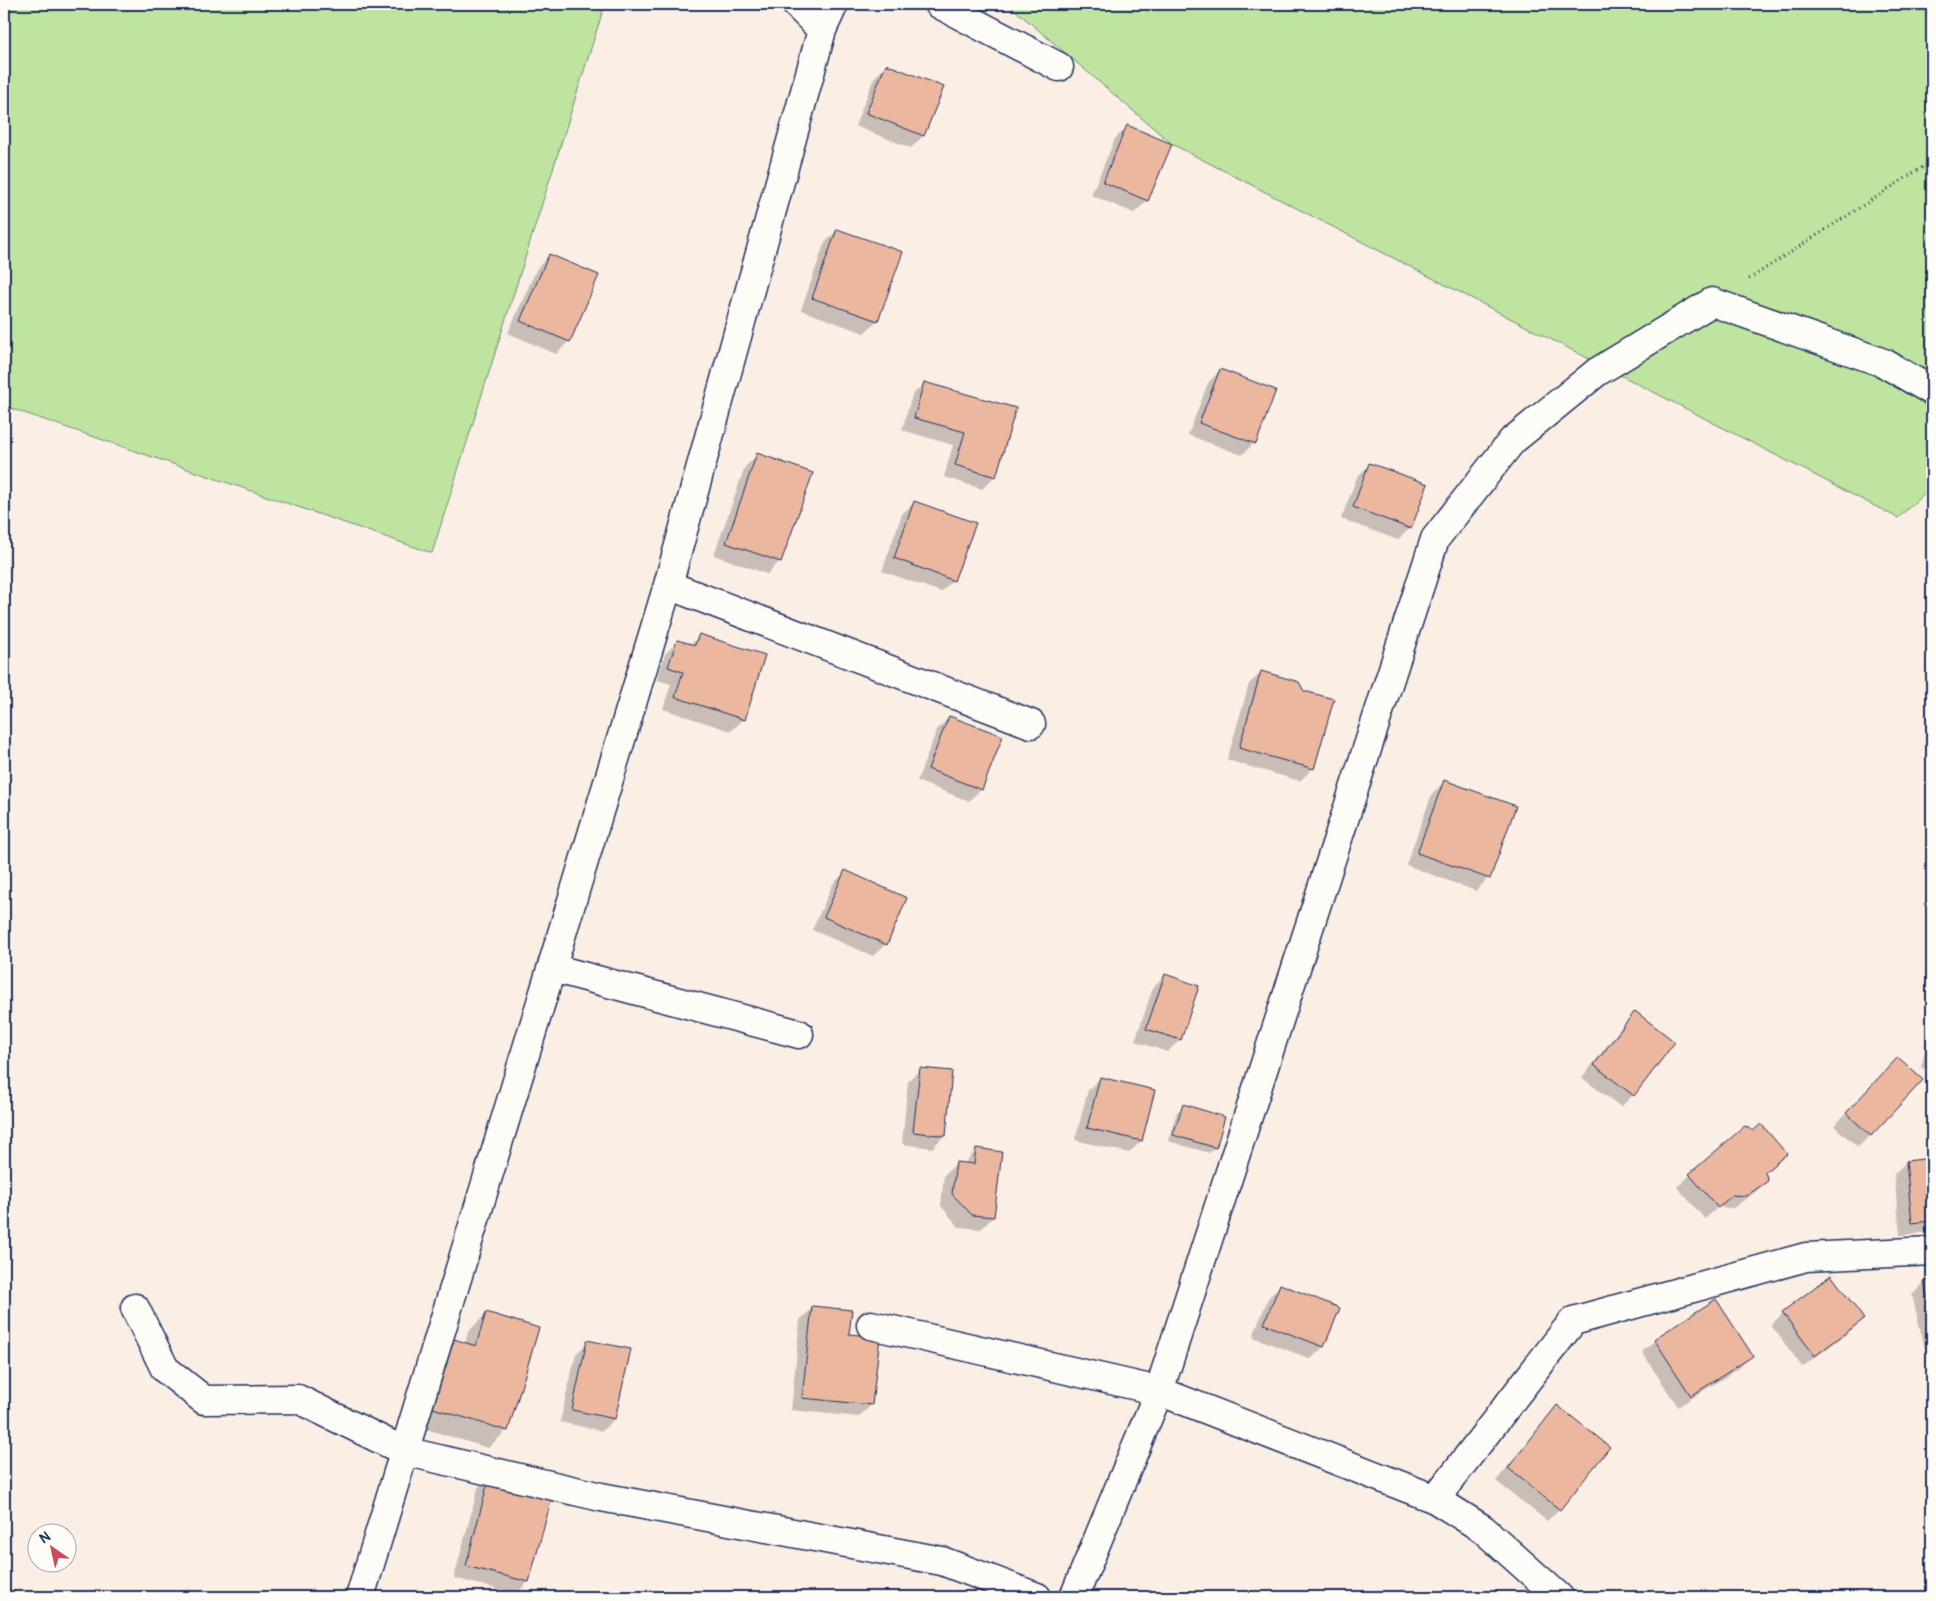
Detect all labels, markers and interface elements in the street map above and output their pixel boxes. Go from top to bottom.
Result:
north arrow [28,1524,78,1574]
text: N [36,1528,54,1547]

